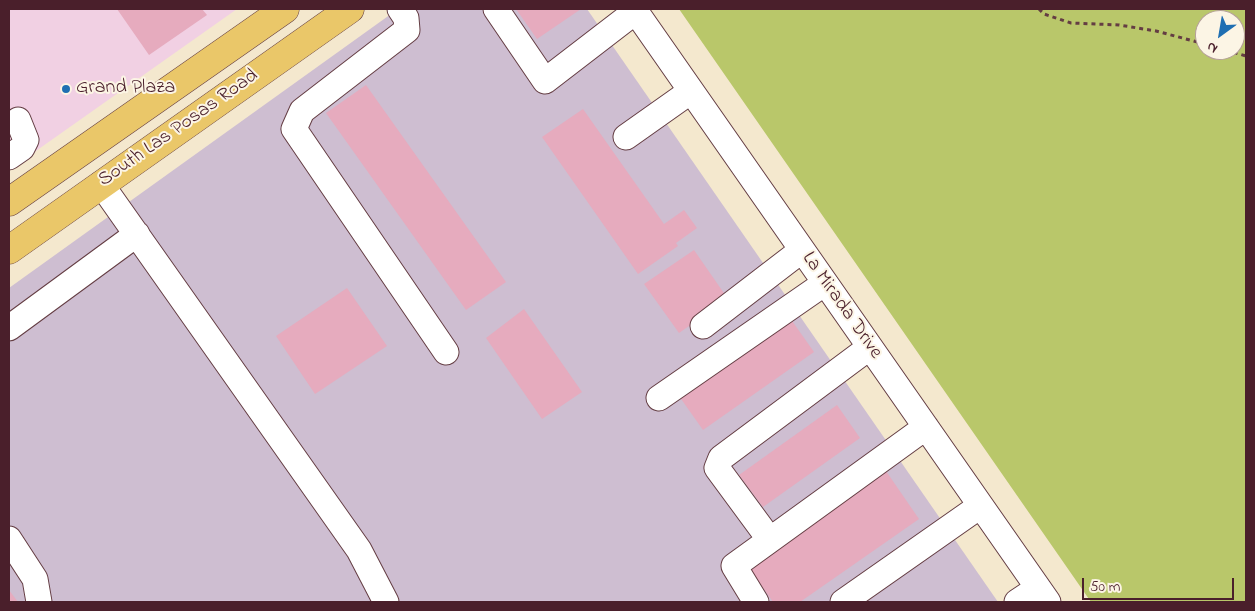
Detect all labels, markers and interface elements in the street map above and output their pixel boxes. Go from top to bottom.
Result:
north arrow [1195,10,1245,60]
text: N [1203,36,1222,59]
street label: South Las Posas Road [94,65,264,193]
place label: Grand Plaza [76,77,175,101]
marker: Grand Plaza [60,83,72,95]
street label: La Mirada Drive [795,248,887,364]
scale bar [1085,568,1238,600]
text: 50 m [1090,576,1120,598]

